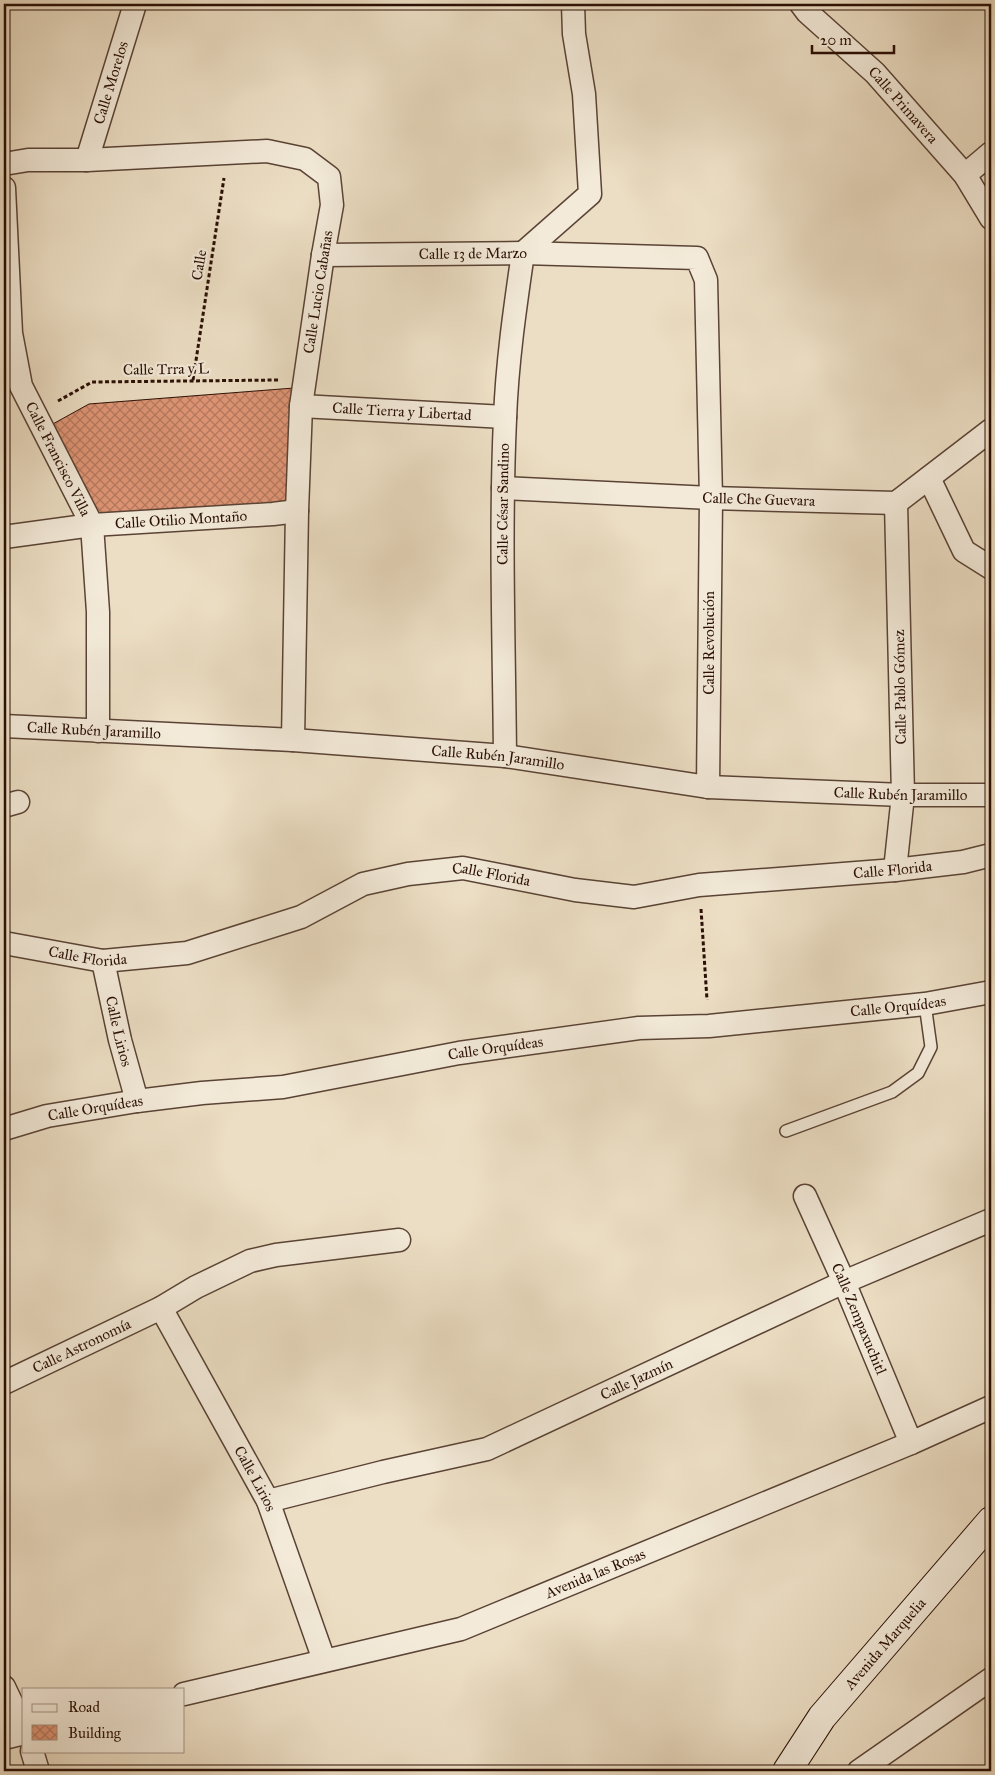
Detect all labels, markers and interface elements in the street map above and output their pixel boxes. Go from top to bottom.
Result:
scale bar [812,22,895,54]
text: 20 m [820,31,852,49]
street label: Calle Morelos [90,39,132,126]
street label: Calle Primavera [865,63,942,148]
street label: Calle Lucio Cabañas [299,229,337,355]
street label: Calle 13 de Marzo [419,244,528,263]
street label: Calle [188,248,210,282]
street label: Calle Trra y L [123,359,209,379]
street label: Calle Francisco Villa [22,399,95,520]
street label: Calle Tierra y Libertad [332,399,472,424]
street label: Calle César Sandino [494,442,513,565]
street label: Calle Che Guevara [702,489,816,510]
street label: Calle Otilio Montaño [114,507,248,533]
street label: Calle Revolución [700,591,718,695]
street label: Calle Pablo Gómez [890,629,910,745]
street label: Calle Rubén Jaramillo [27,718,162,743]
street label: Calle Rubén Jaramillo [431,741,566,774]
street label: Calle Rubén Jaramillo [833,783,968,805]
street label: Calle Florida [852,857,934,882]
street label: Calle Florida [451,859,532,890]
street label: Calle Florida [47,942,128,970]
street label: Calle Orquídeas [849,991,947,1021]
street label: Calle Lirios [102,994,136,1069]
street label: Calle Orquídeas [446,1032,544,1064]
street label: Calle Orquídeas [47,1091,144,1125]
street label: Calle Zempaxuchitl [828,1260,891,1378]
street label: Calle Astronomía [29,1314,134,1377]
street label: Calle Jazmín [597,1354,675,1404]
street label: Calle Lirios [230,1443,280,1514]
street label: Avenida las Rosas [542,1545,648,1603]
street label: Avenida Marquelia [840,1594,930,1694]
legend [22,1688,185,1752]
text: Road [68,1698,100,1716]
text: Building [68,1724,122,1742]

